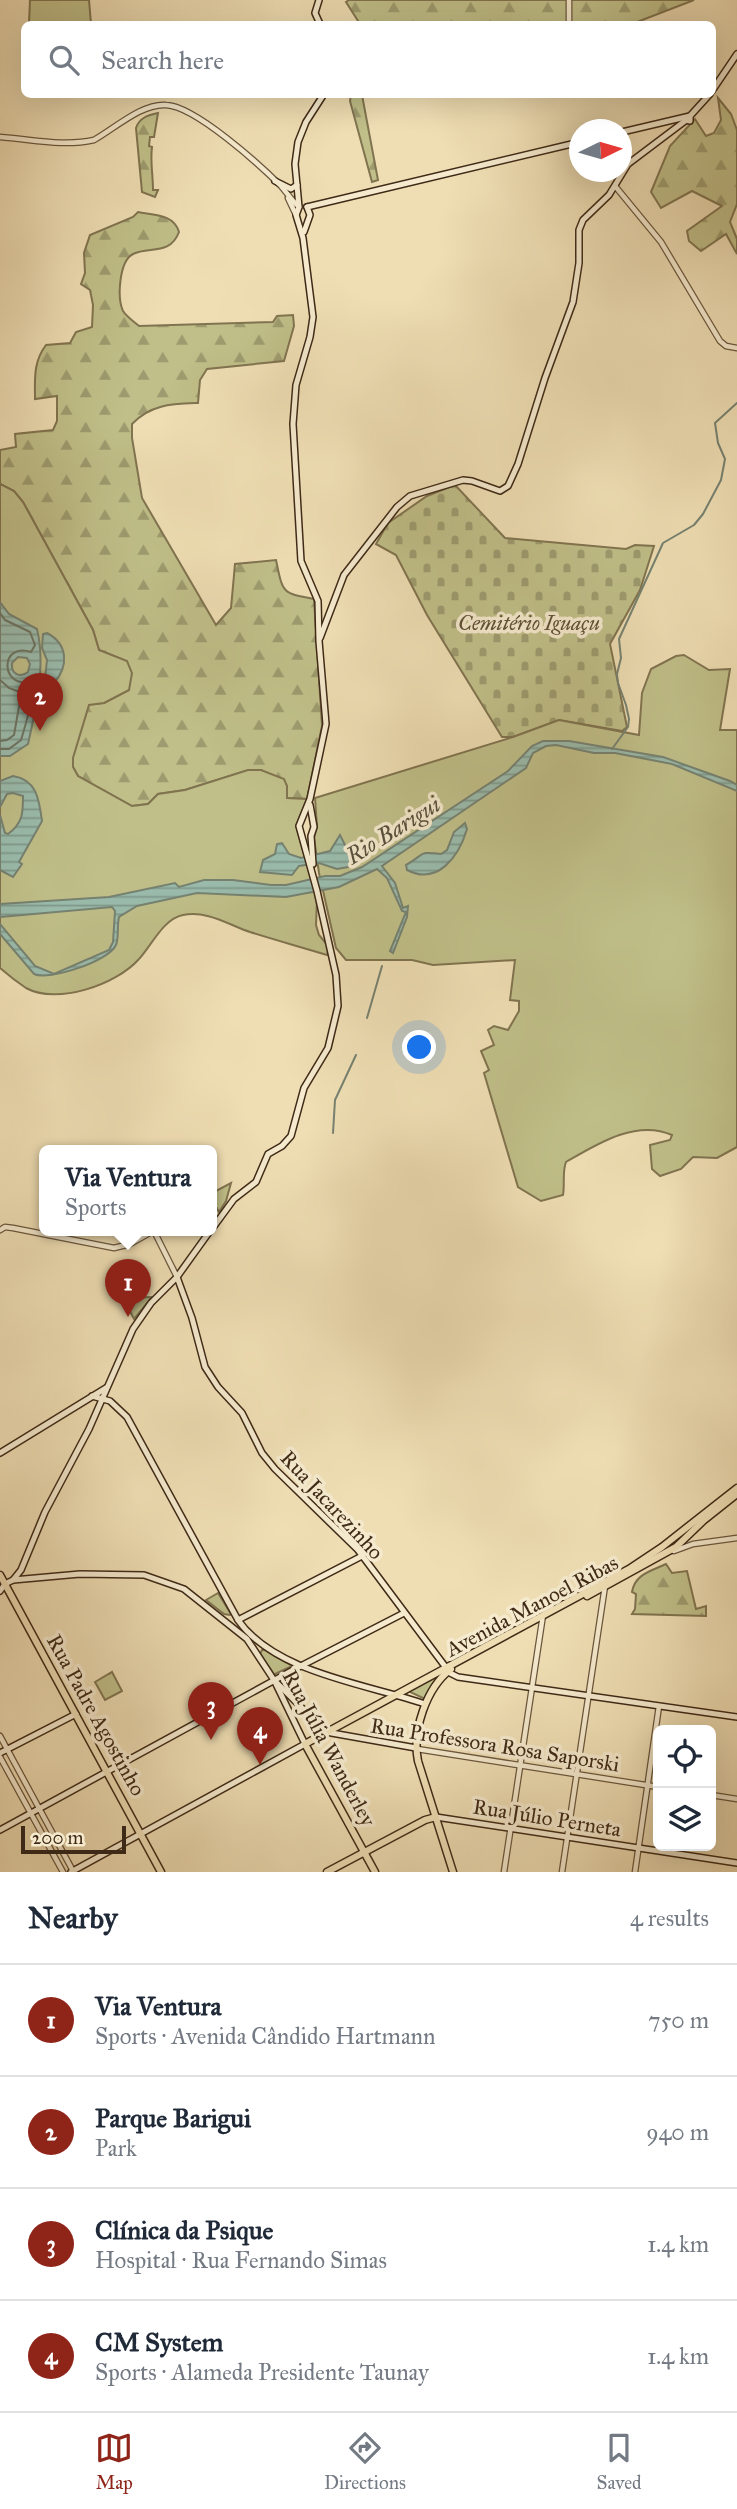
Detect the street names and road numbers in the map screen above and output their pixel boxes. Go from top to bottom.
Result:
street label: Rua Jacarezinho [275,1445,389,1565]
street label: Avenida Manoel Ribas [440,1550,623,1663]
street label: Rua Padre Agostinho [41,1630,151,1800]
street label: Rua Júlia Wanderley [277,1665,382,1832]
street label: Rua Professora Rosa Saporski [369,1712,622,1778]
street label: Rua Júlio Perneta [471,1793,623,1843]

